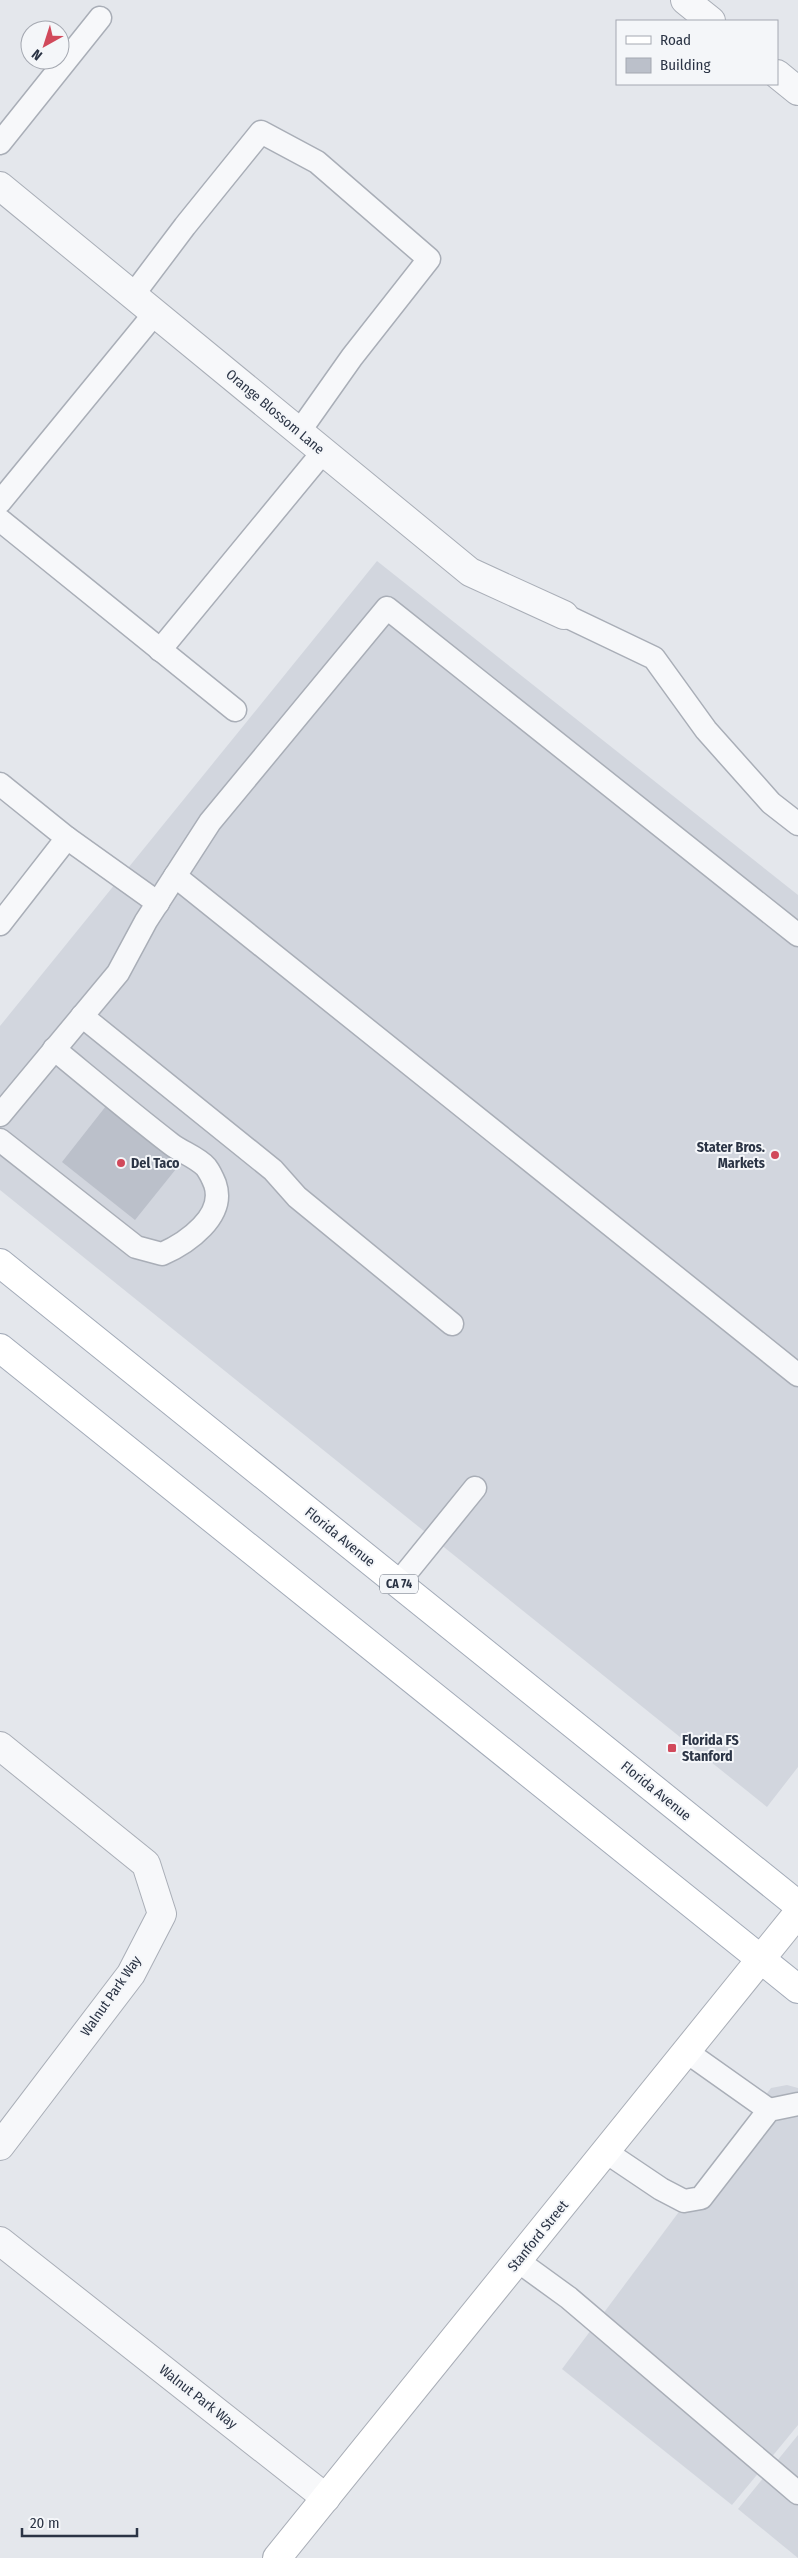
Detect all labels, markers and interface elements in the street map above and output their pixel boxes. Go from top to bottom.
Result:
north arrow [20,20,70,70]
legend [616,20,778,85]
text: Road [660,31,691,49]
text: N [29,45,46,64]
text: Building [660,56,711,74]
street label: Orange Blossom Lane [222,366,328,458]
place label: Stater Bros. Markets [697,1139,765,1172]
marker: Stater Bros. Markets [769,1149,781,1161]
place label: Del Taco [131,1155,180,1172]
marker: Del Taco [115,1157,127,1169]
street label: Florida Avenue [302,1504,378,1570]
road number: CA 74 [380,1575,418,1594]
place label: Florida FS Stanford [682,1732,739,1765]
marker: Florida FS Stanford [666,1742,678,1754]
street label: Florida Avenue [618,1758,694,1824]
street label: Walnut Park Way [77,1952,145,2039]
street label: Stanford Street [504,2197,572,2275]
street label: Walnut Park Way [156,2361,241,2433]
scale bar [22,2506,138,2538]
text: 20 m [30,2514,60,2532]

